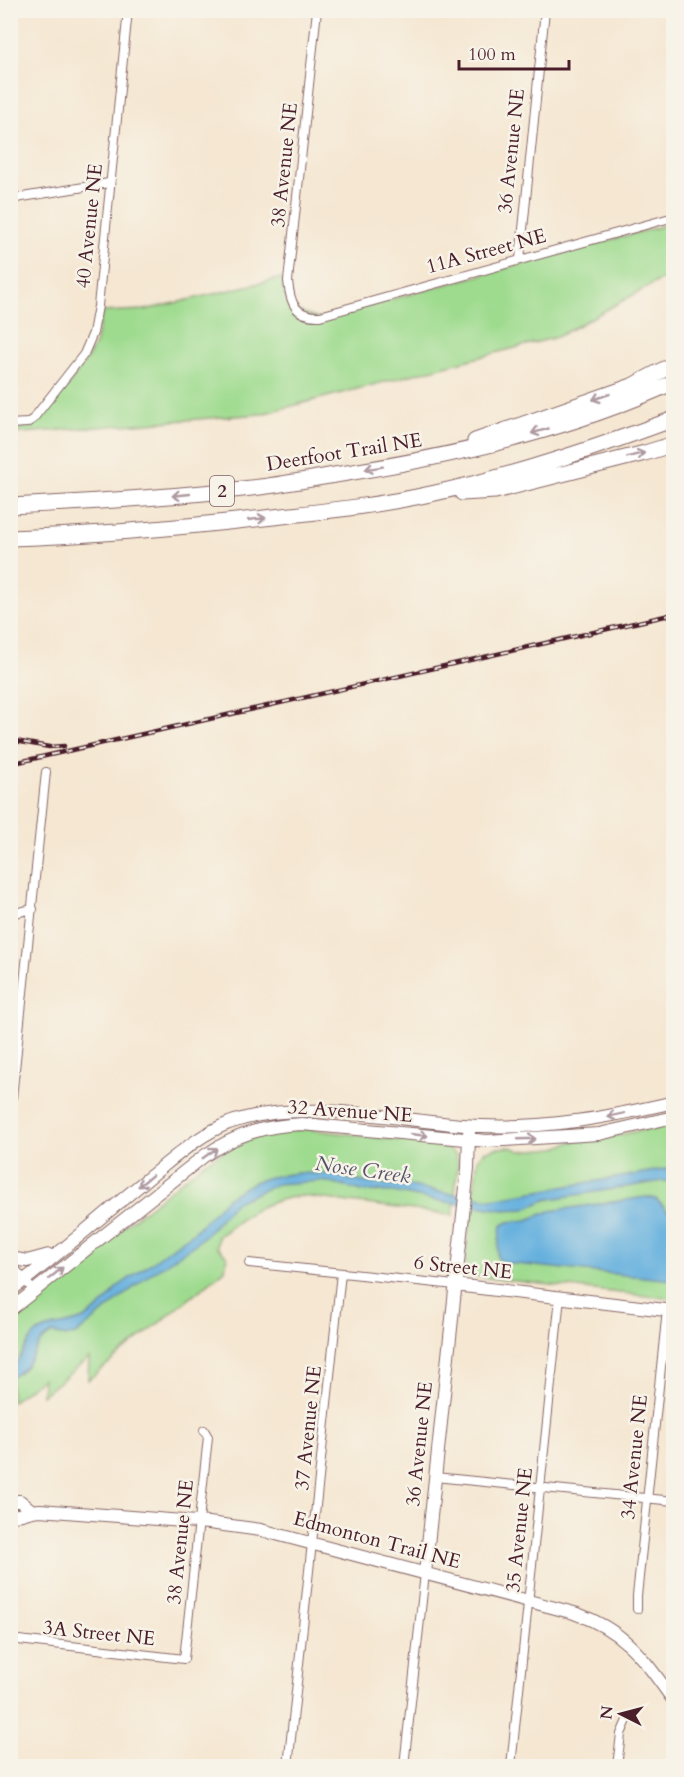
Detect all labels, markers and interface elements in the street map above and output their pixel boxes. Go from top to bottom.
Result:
scale bar [459,33,568,71]
text: 100 m [468,42,516,67]
street label: 36 Avenue NE [491,87,531,215]
street label: 38 Avenue NE [264,101,304,229]
street label: 40 Avenue NE [69,162,109,290]
street label: 11A Street NE [423,222,549,280]
one-way arrow [592,392,611,403]
street label: Deerfoot Trail NE [264,426,424,478]
one-way arrow [531,426,550,437]
one-way arrow [626,449,645,461]
one-way arrow [365,463,385,474]
road number: 2 [210,476,234,506]
one-way arrow [172,490,192,501]
one-way arrow [247,513,267,524]
street label: 32 Avenue NE [286,1093,414,1129]
one-way arrow [607,1110,627,1121]
one-way arrow [408,1130,428,1141]
one-way arrow [517,1134,537,1145]
one-way arrow [201,1147,217,1159]
water label: Nose Creek [314,1149,413,1191]
one-way arrow [137,1175,153,1188]
street label: 6 Street NE [413,1248,513,1286]
one-way arrow [48,1266,64,1279]
street label: 37 Avenue NE [288,1364,328,1492]
street label: 36 Avenue NE [399,1380,439,1508]
street label: 34 Avenue NE [614,1393,654,1521]
street label: 35 Avenue NE [499,1466,539,1594]
street label: 38 Avenue NE [160,1478,200,1606]
street label: Edmonton Trail NE [290,1505,464,1575]
street label: 3A Street NE [42,1614,156,1652]
north arrow [591,1684,651,1744]
text: N [595,1704,619,1721]

